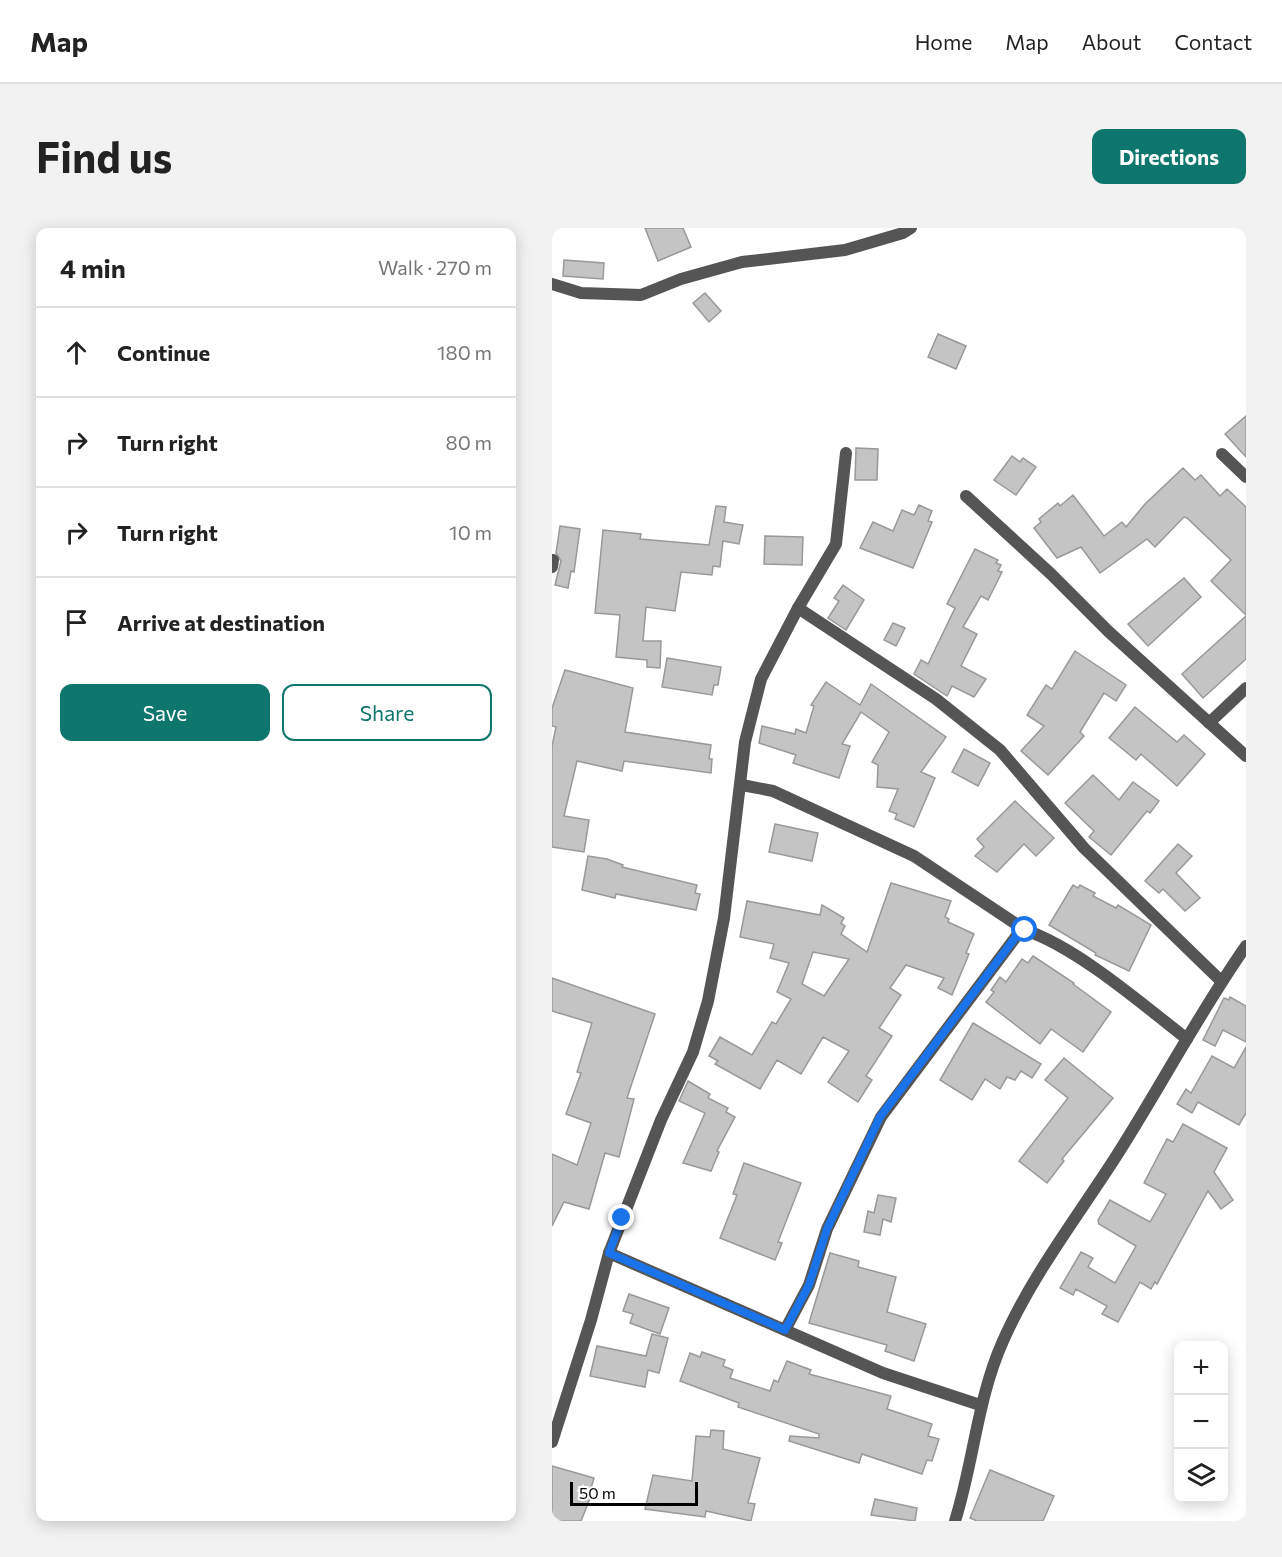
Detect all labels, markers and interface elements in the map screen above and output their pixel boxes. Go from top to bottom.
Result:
text: Map [30,24,88,58]
text: Home [915,29,972,54]
text: Map [1005,29,1049,54]
text: About [1082,29,1141,54]
text: Contact [1174,29,1252,54]
button: Directions [1092,129,1246,184]
text: Find us [36,130,172,182]
text: 4 min [60,252,126,283]
text: Walk · 270 m [378,255,492,279]
icon: ahead [60,336,93,369]
text: Continue [117,339,210,366]
text: 180 m [437,340,492,364]
icon: right [60,426,93,459]
text: Turn right [117,429,218,456]
text: 80 m [446,430,492,454]
icon: right [60,516,93,549]
text: Turn right [117,519,218,546]
text: 10 m [449,520,492,544]
icon: arrive [60,606,93,639]
text: Arrive at destination [117,609,325,636]
button: Save [60,684,270,741]
button: Share [282,684,492,741]
route start [1011,916,1037,942]
route end [608,1204,634,1230]
map controls [1174,1341,1228,1503]
button: + [1174,1341,1228,1395]
button: − [1174,1395,1228,1449]
button: layers [1174,1449,1228,1503]
scale bar [570,1479,698,1506]
text: 50 m [579,1483,616,1502]

